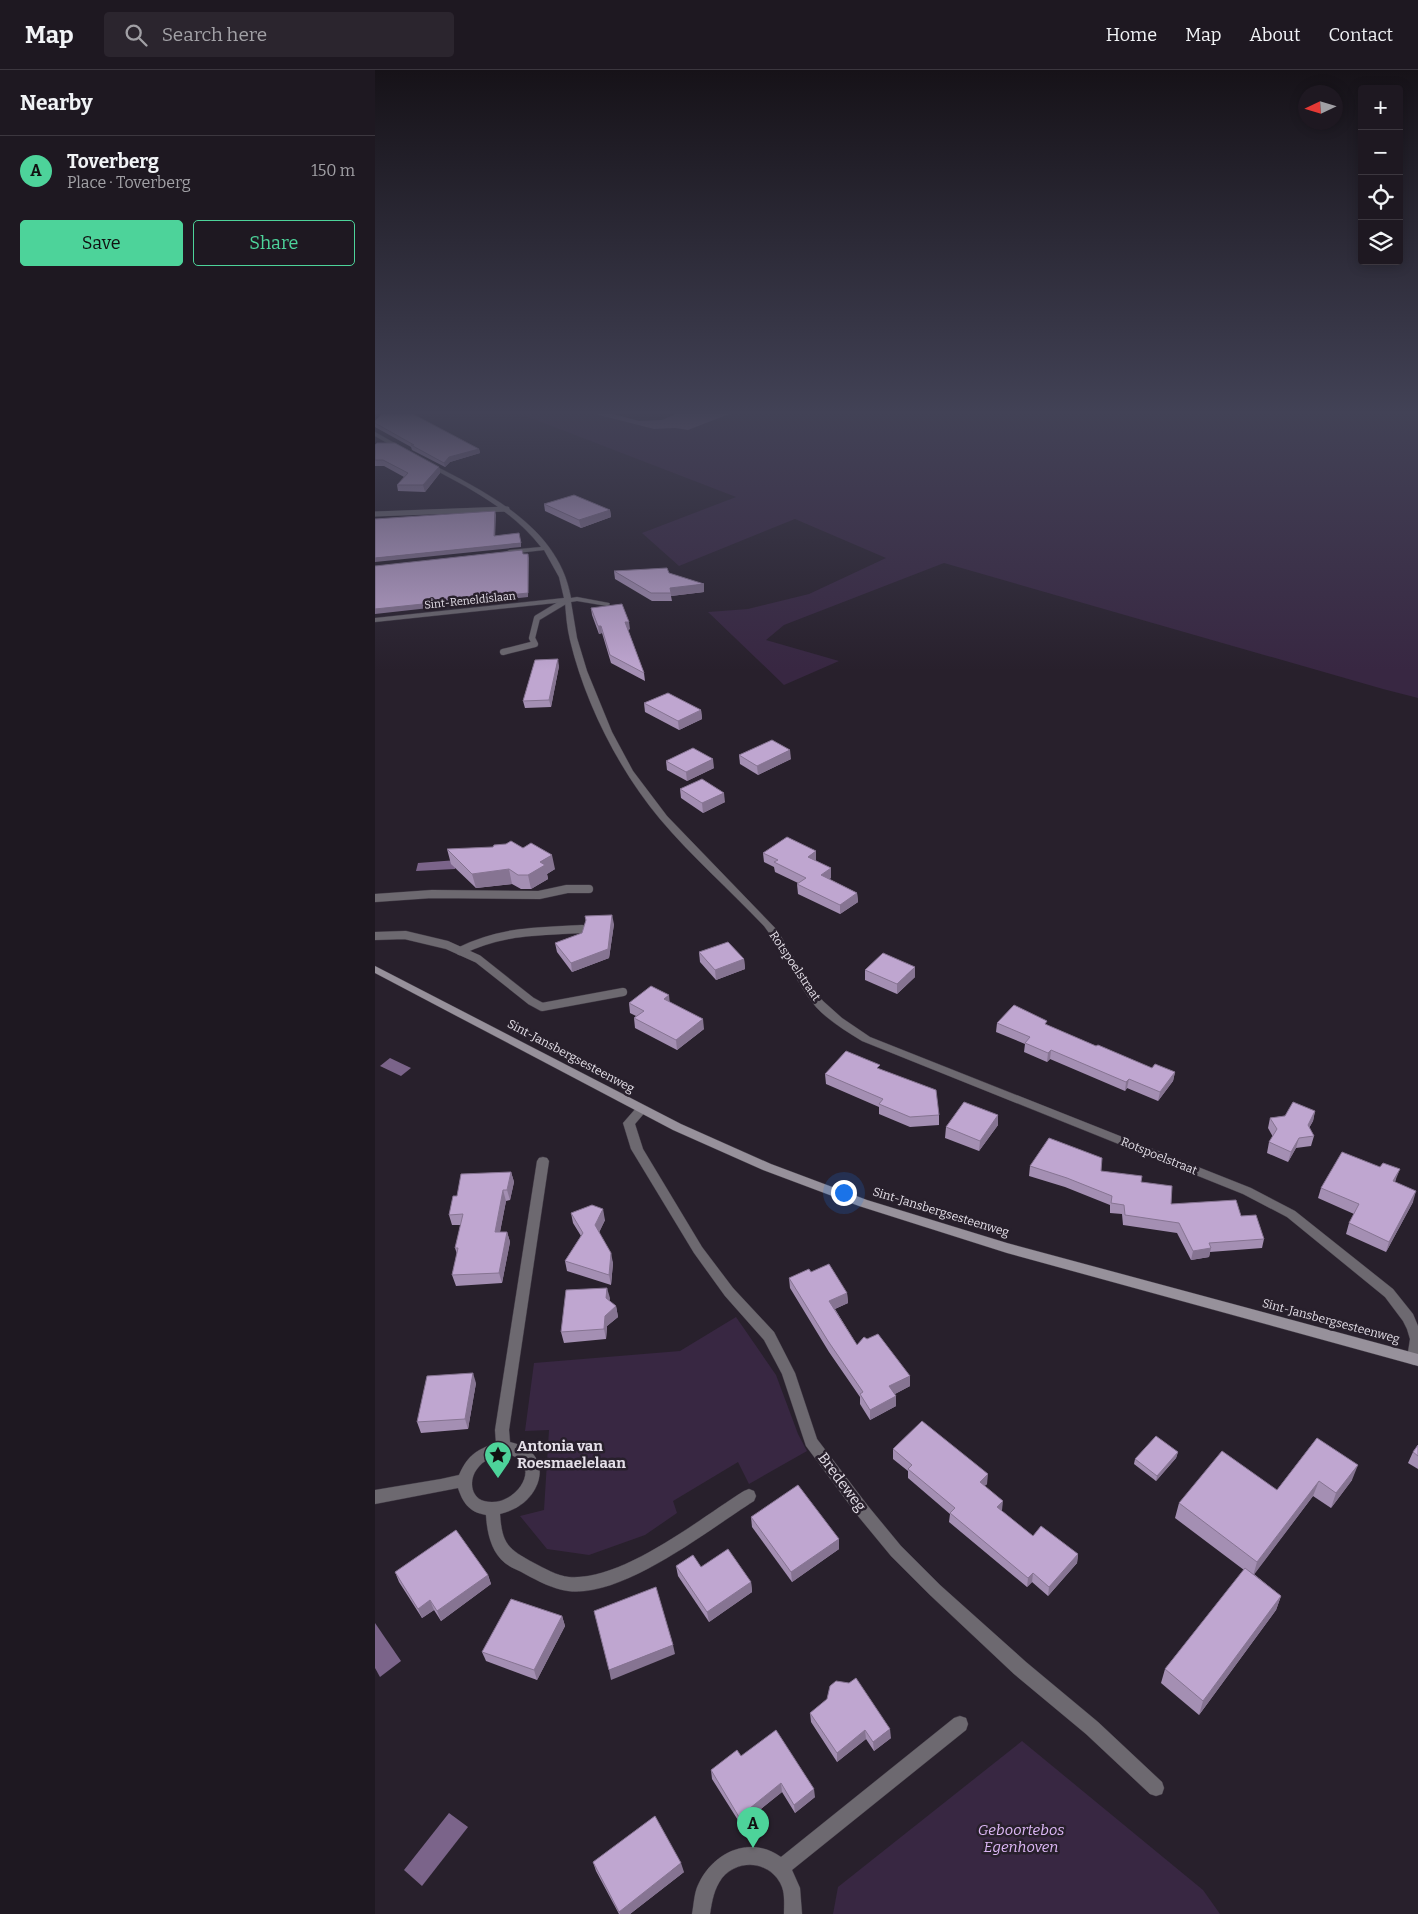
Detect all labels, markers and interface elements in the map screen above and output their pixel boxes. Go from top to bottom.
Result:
search box [104,12,454,57]
text: Map [25,21,74,49]
icon: search [122,21,150,49]
text: Search here [162,23,267,46]
text: Home [1106,24,1157,46]
text: Map [1185,24,1221,46]
text: About [1249,24,1300,46]
text: Contact [1328,24,1393,46]
north arrow [1298,85,1343,130]
map controls [1358,85,1403,265]
button: + [1358,85,1403,130]
text: Nearby [20,90,93,116]
button: − [1358,130,1403,175]
text: Toverberg [67,150,159,173]
text: A [30,161,42,180]
text: 150 m [311,161,355,180]
text: Place · Toverberg [67,173,191,192]
button: locate [1358,175,1403,220]
button: Save [20,220,183,266]
button: Share [193,220,355,266]
button: layers [1358,220,1403,265]
street label: Sint-Reneldislaan [424,589,516,612]
street label: Rotspoelstraat [767,928,824,1004]
street label: Sint-Jansbergsesteenweg [505,1017,637,1096]
street label: Rotspoelstraat [1119,1134,1200,1178]
your location [831,1180,857,1206]
street label: Sint-Jansbergsesteenweg [871,1185,1011,1240]
street label: Sint-Jansbergsesteenweg [1261,1296,1402,1346]
place label: Antonia van Roesmaelelaan [517,1437,626,1472]
place icon: Antonia van Roesmaelelaan [483,1440,513,1479]
street label: Bredeweg [814,1449,870,1515]
pin: A [737,1807,769,1848]
park label: Geboortebos Egenhoven [978,1821,1064,1856]

